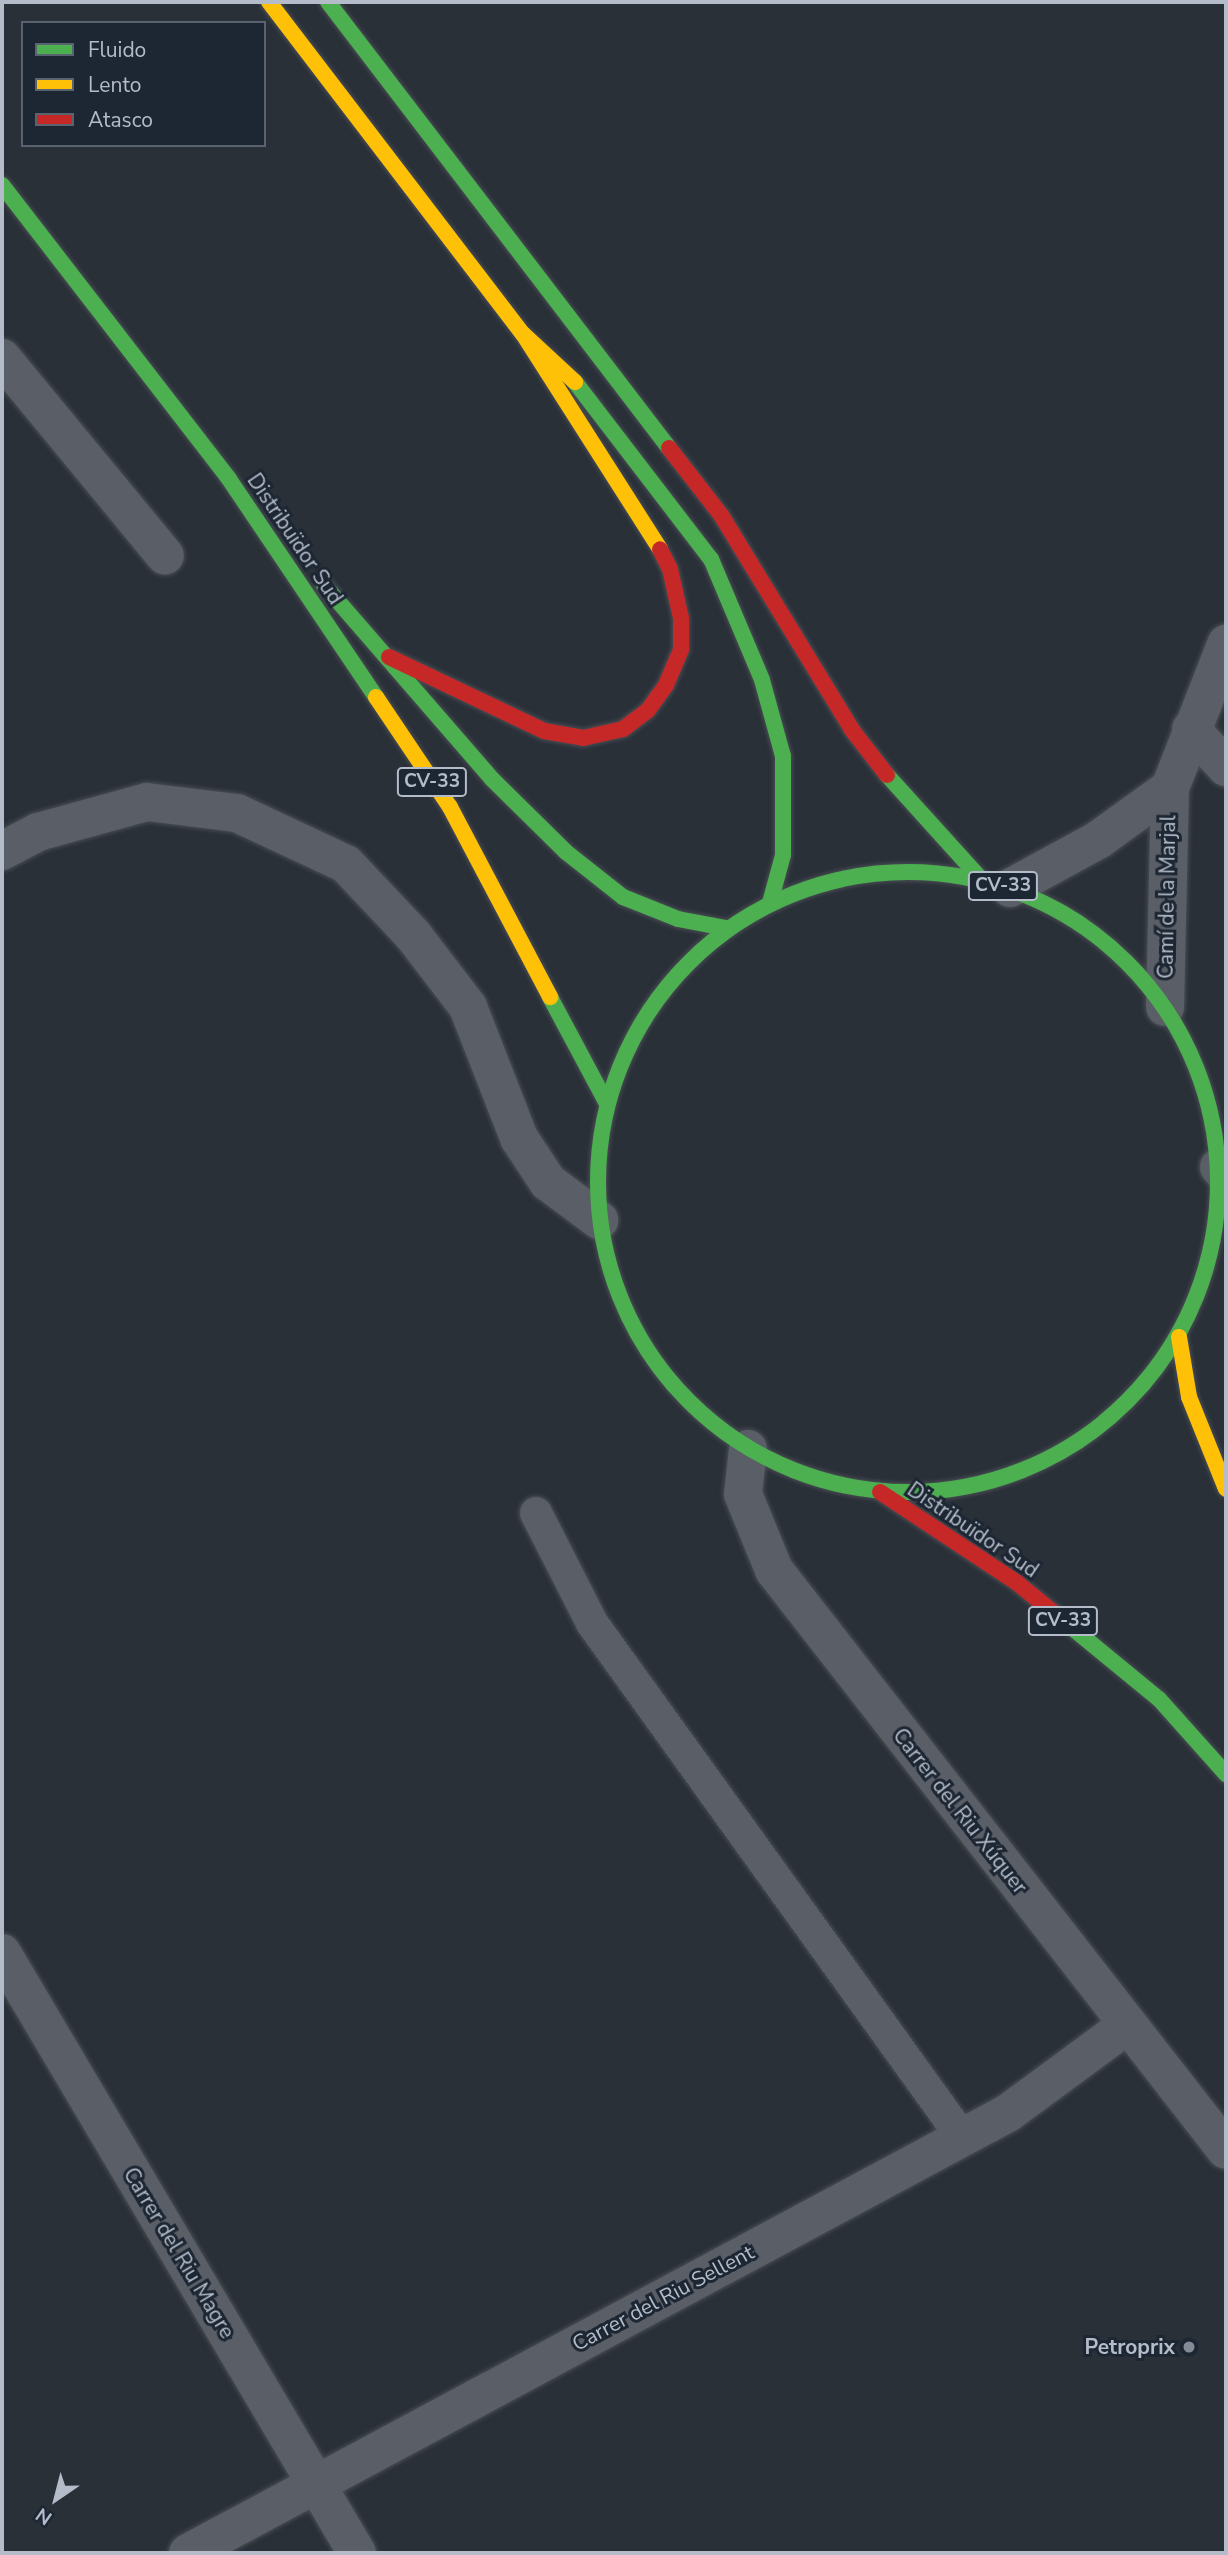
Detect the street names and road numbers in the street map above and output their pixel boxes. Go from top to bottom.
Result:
street label: Distribuïdor Sud [242,469,348,609]
road number: CV-33 [395,766,469,797]
street label: Camí de la Marjal [1153,815,1181,979]
road number: CV-33 [966,870,1040,902]
street label: Distribuïdor Sud [903,1477,1043,1583]
road number: CV-33 [1026,1606,1100,1637]
street label: Carrer del Riu Xúquer [888,1723,1032,1899]
street label: Carrer del Riu Magre [118,2163,240,2343]
street label: Carrer del Riu Sellent [568,2239,758,2357]

